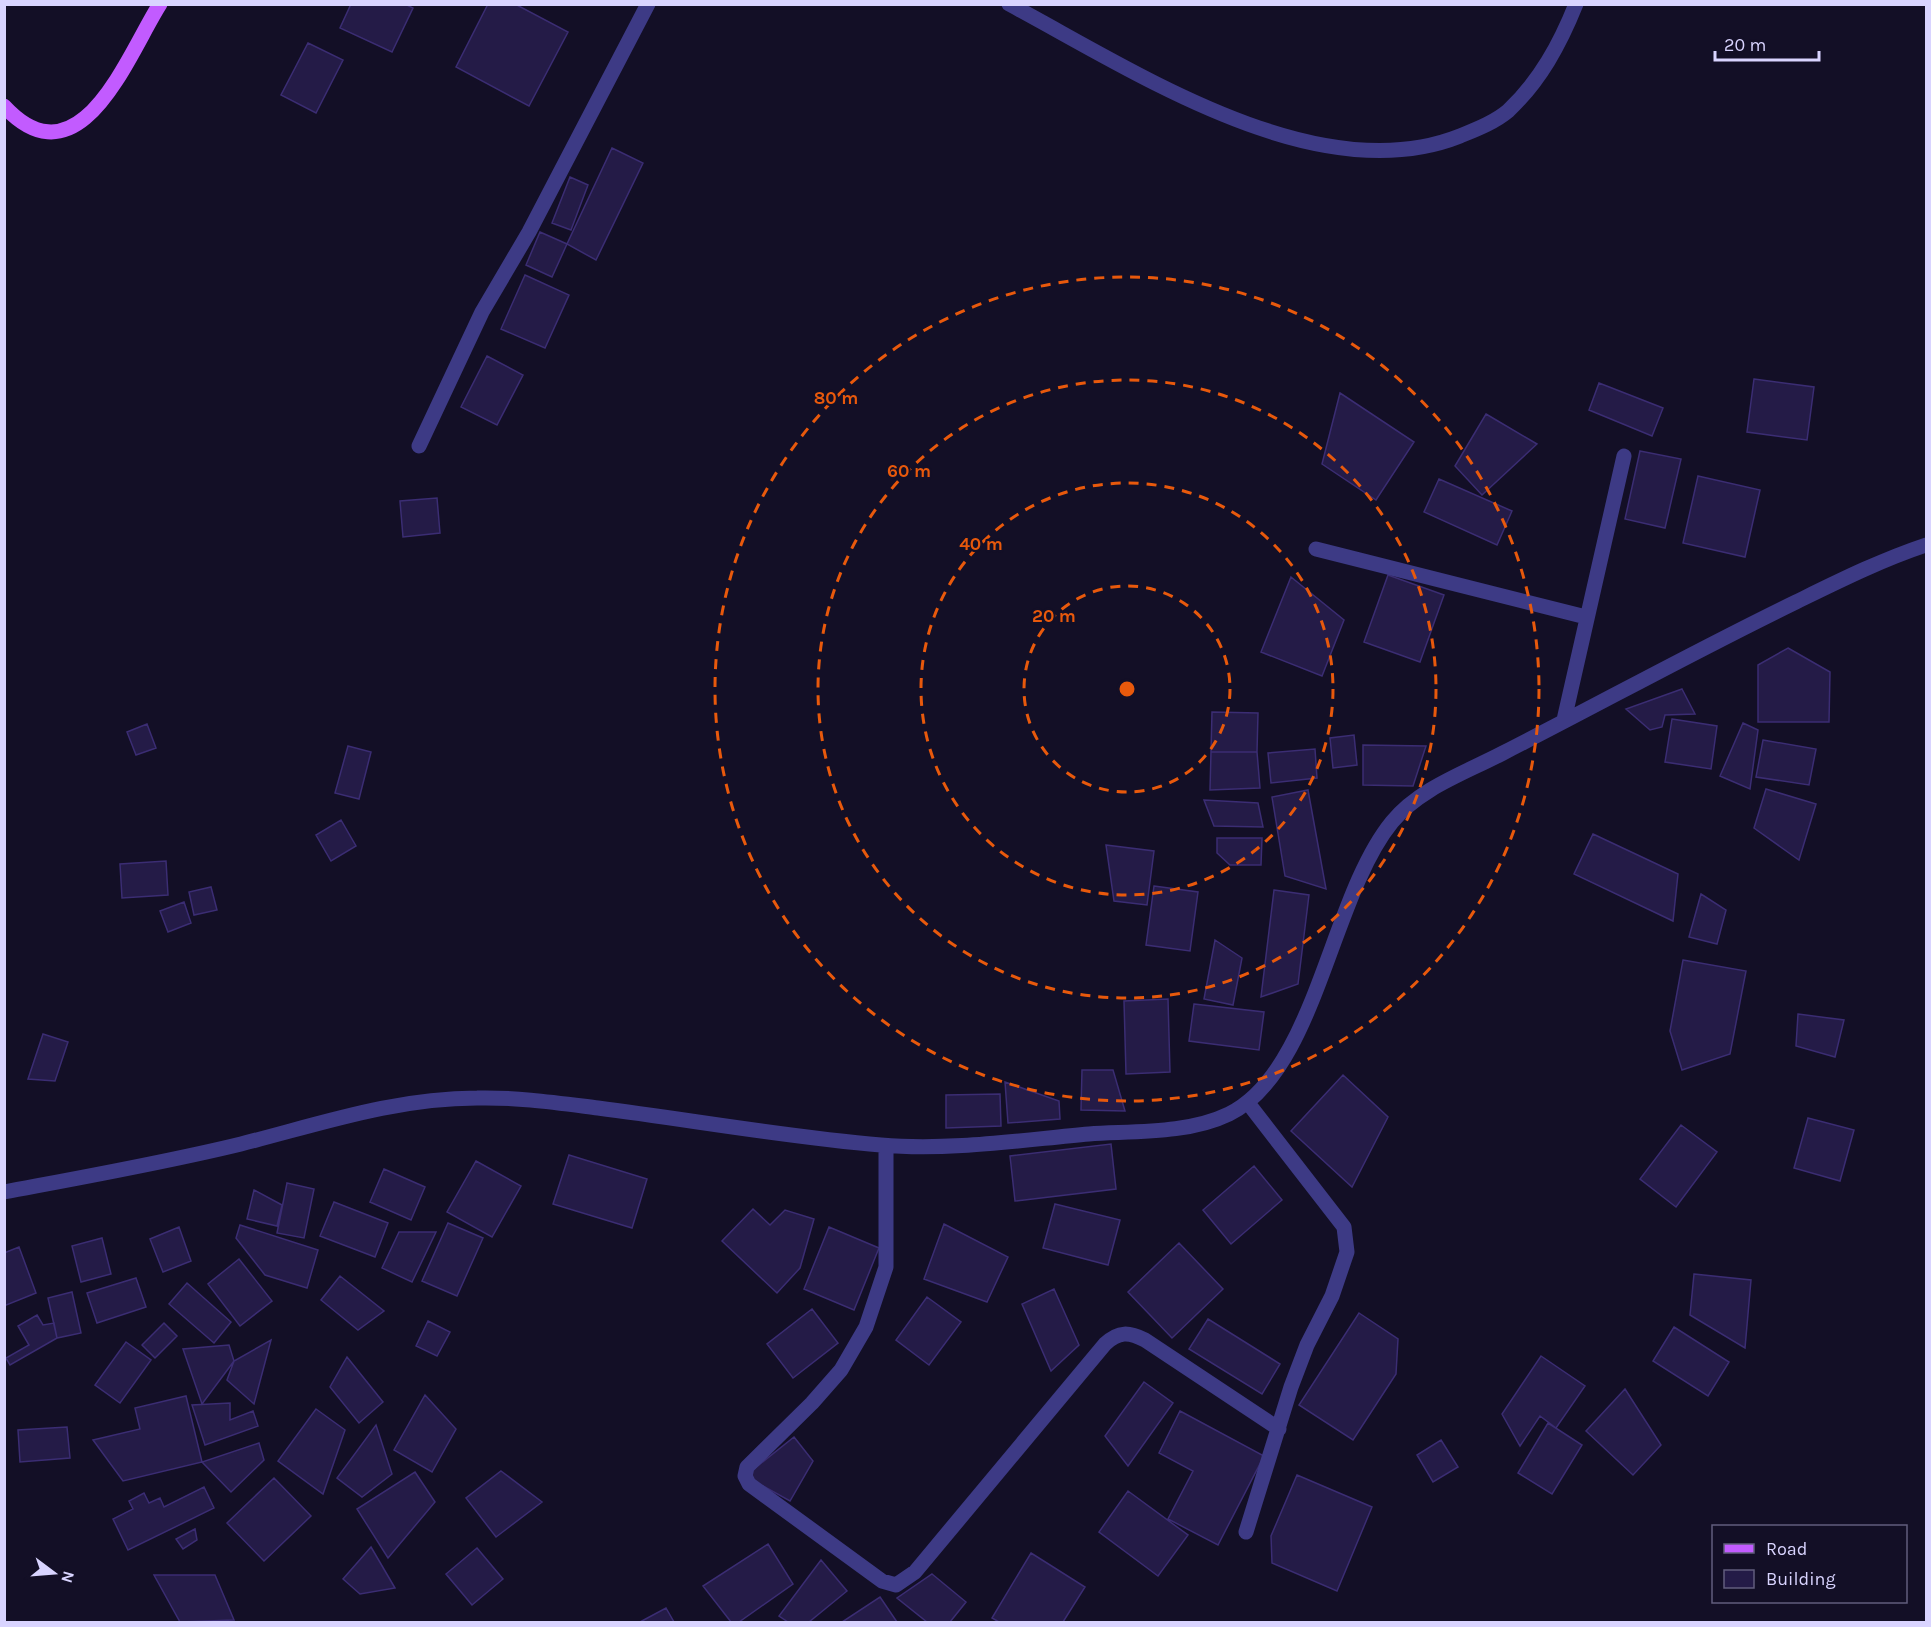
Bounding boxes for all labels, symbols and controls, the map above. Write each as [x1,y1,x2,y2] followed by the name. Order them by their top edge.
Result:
[1715,24,1818,62] scale bar
[1724,34,1766,56] text: 20 m
[814,387,858,409] text: 80 m
[887,460,931,482] text: 60 m
[959,533,1003,555] text: 40 m
[1032,605,1076,627] text: 20 m
[1117,679,1137,699] centre of rings
[1712,1525,1907,1603] legend
[1766,1538,1807,1560] text: Road
[24,1543,84,1603] north arrow
[1766,1568,1836,1590] text: Building
[57,1569,79,1585] text: N

